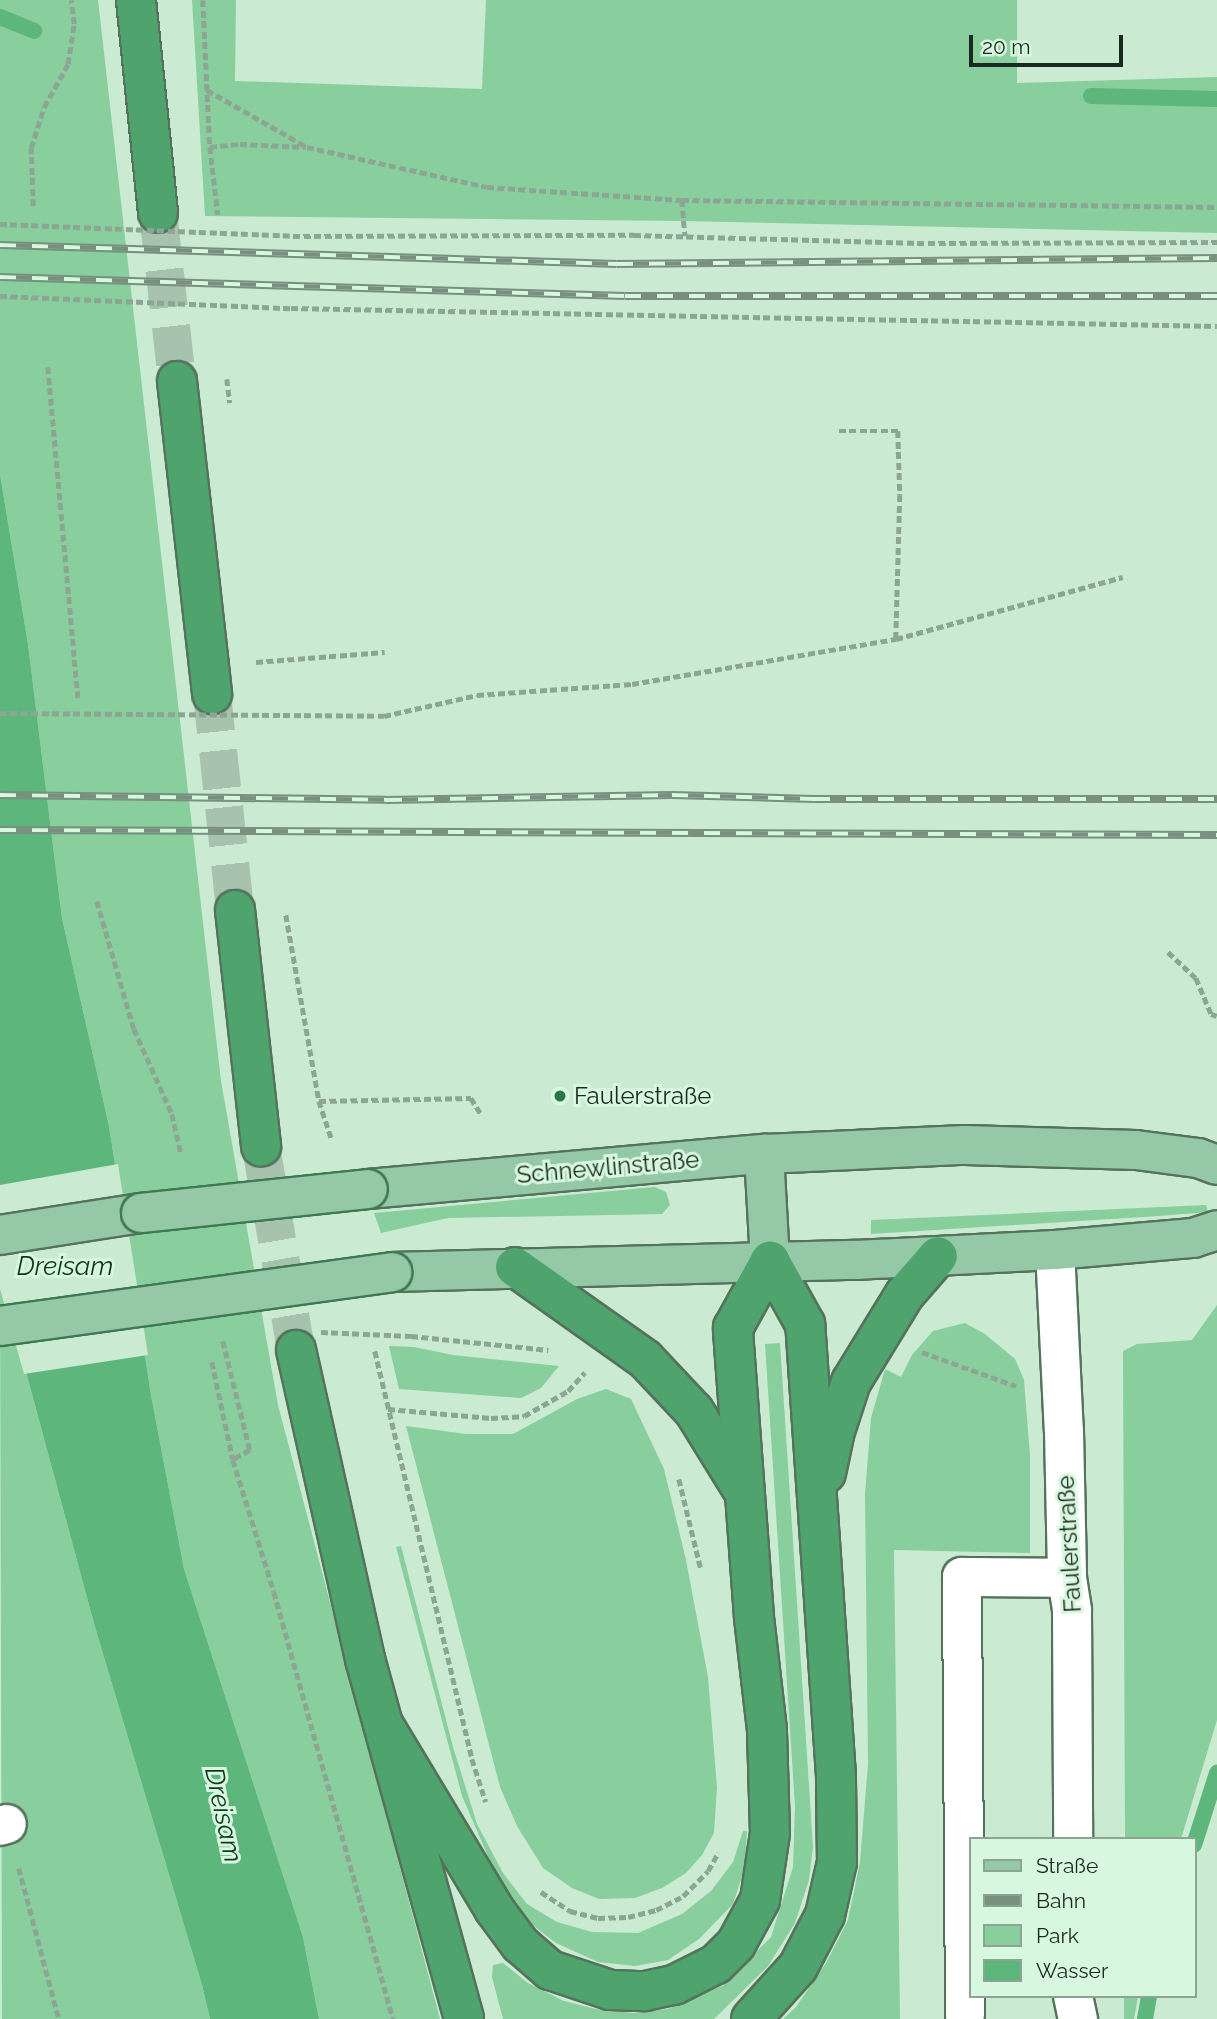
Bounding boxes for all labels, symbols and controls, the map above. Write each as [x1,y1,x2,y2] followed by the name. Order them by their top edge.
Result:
[972,21,1126,65] scale bar
[982,34,1030,59] text: 20 m
[574,1082,711,1110] place label: Faulerstraße
[552,1088,568,1104] marker: Faulerstraße
[516,1145,700,1189] street label: Schnewlinstraße
[17,1251,113,1283] water label: Dreisam
[1051,1475,1087,1613] street label: Faulerstraße
[198,1765,248,1865] water label: Dreisam
[968,1837,1196,1998] legend
[1036,1853,1098,1878] text: Straße
[1036,1888,1086,1913] text: Bahn
[1036,1923,1079,1948] text: Park
[1036,1958,1108,1983] text: Wasser

